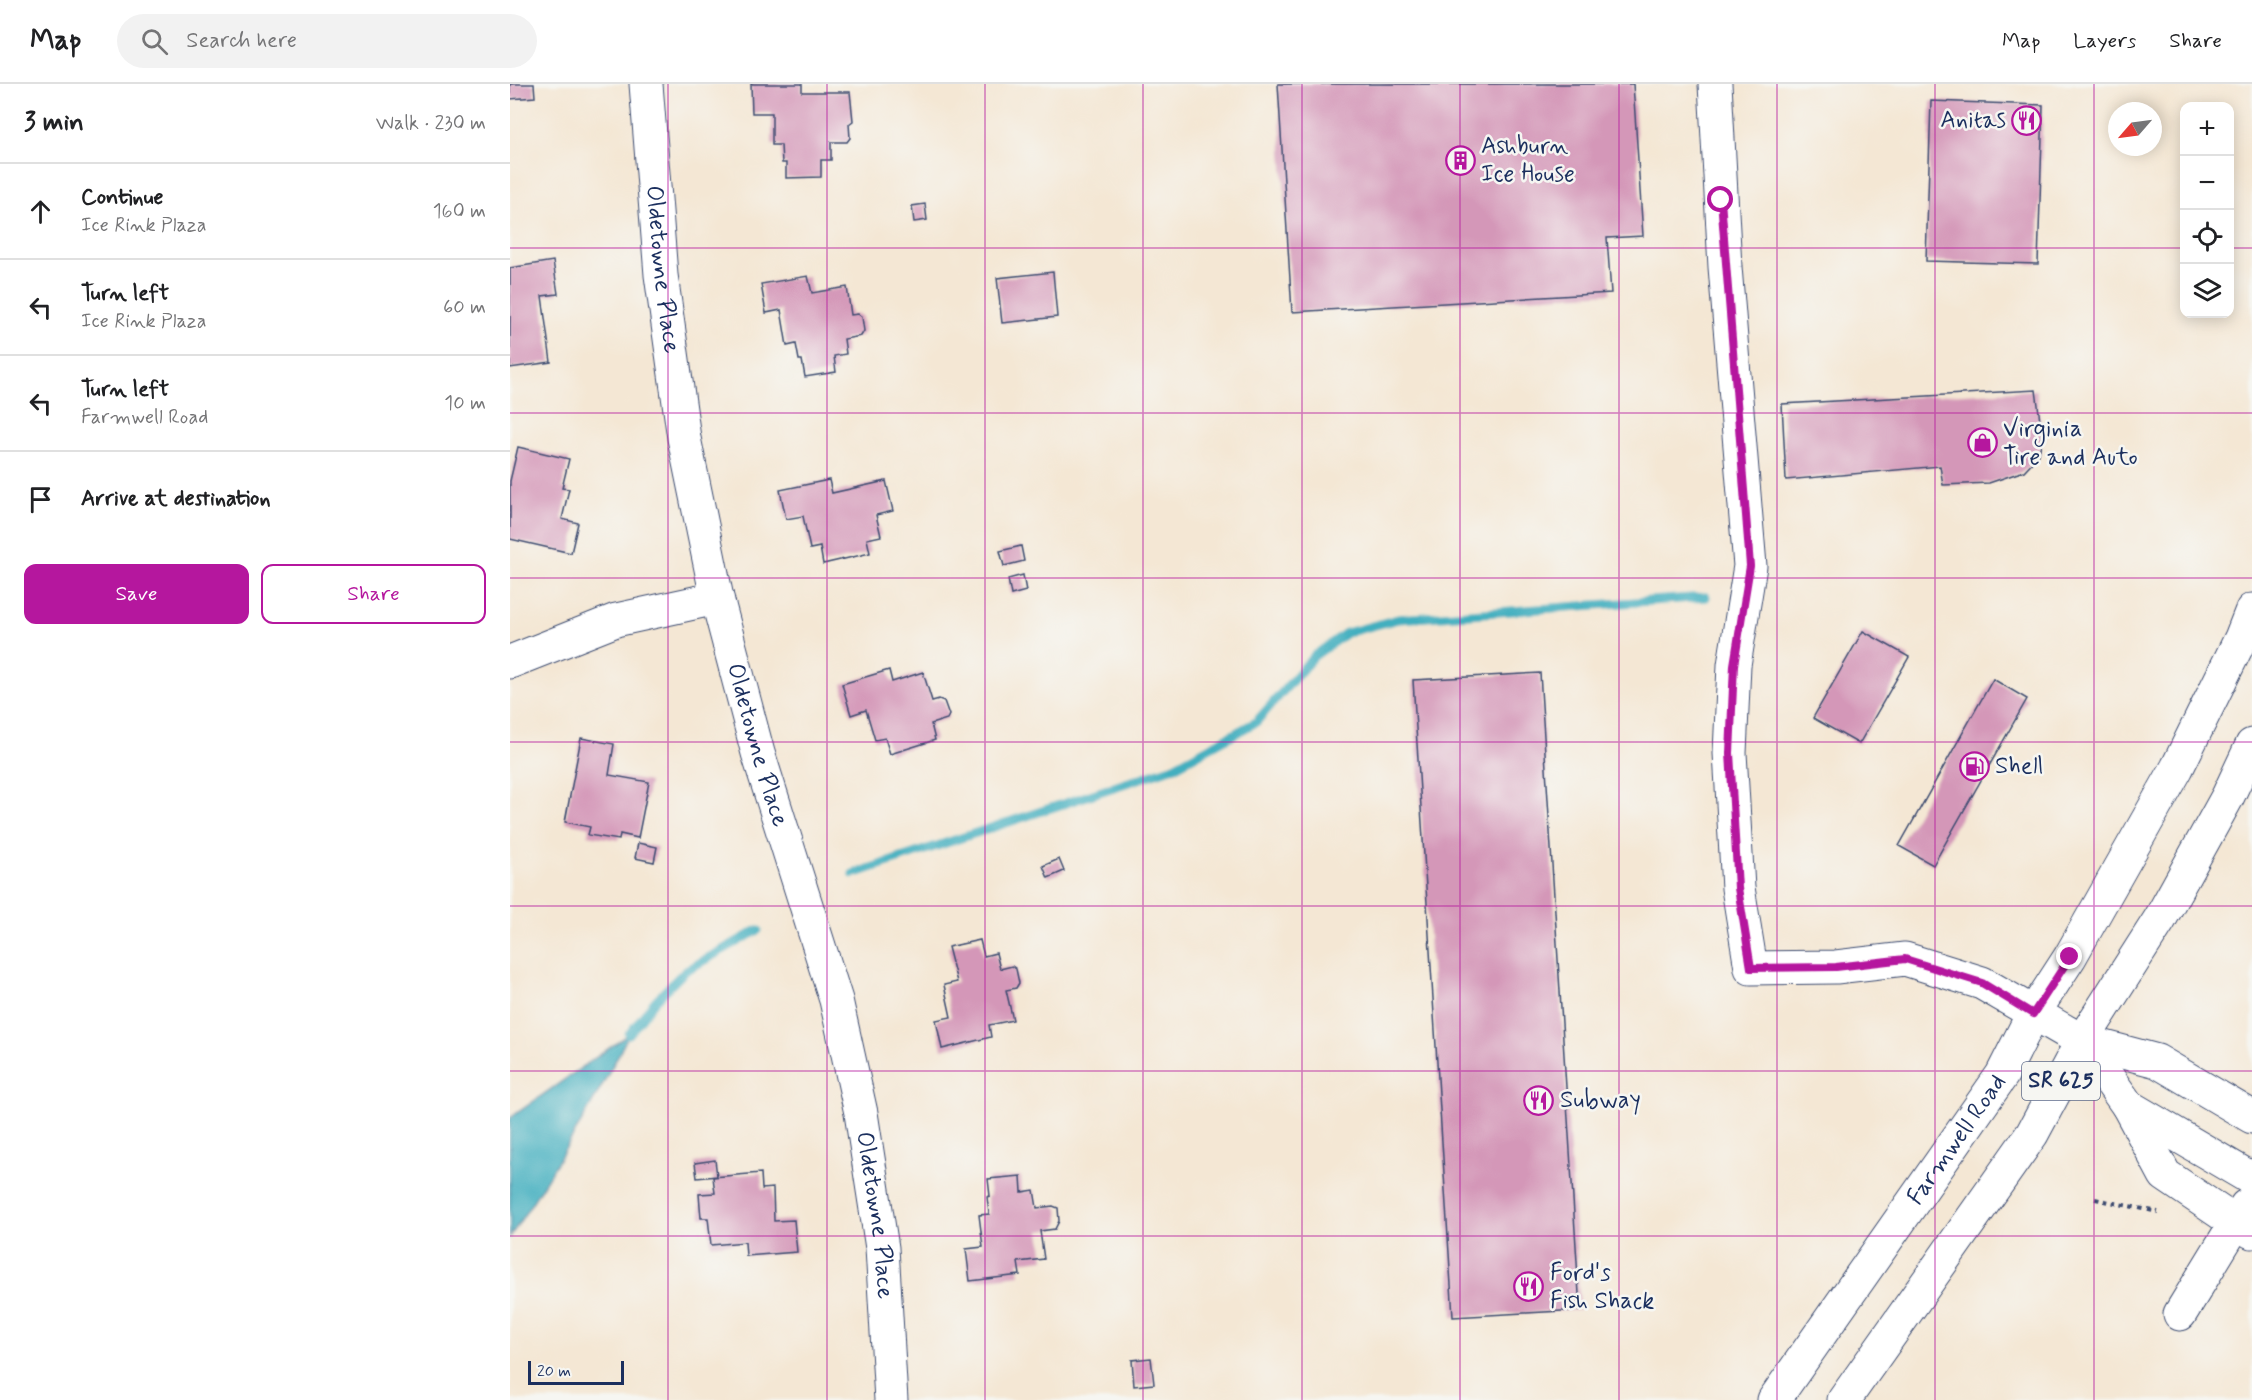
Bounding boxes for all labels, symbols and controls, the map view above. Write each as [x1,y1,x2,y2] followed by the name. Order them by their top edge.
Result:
[117,14,537,68] search box
[30,23,81,60] text: Map
[138,25,171,58] icon: search
[186,27,297,55] text: Search here
[2002,27,2040,55] text: Map
[2073,27,2136,55] text: Layers
[2169,27,2222,55] text: Share
[2108,102,2162,156] north arrow
[2180,102,2234,318] map controls
[2180,102,2234,156] button: +
[2011,104,2043,136] restaurant icon: Anitas
[1940,105,2006,136] place label: Anitas
[24,106,84,140] text: 3 min
[376,110,486,137] text: Walk · 230 m
[1481,131,1575,190] place label: Ashburn Ice House
[1444,144,1476,176] building icon: Ashburn Ice House
[2180,156,2234,210] button: −
[81,184,163,212] text: Continue
[639,184,687,355] street label: Oldetowne Place
[1707,186,1733,212] route start
[24,195,57,228] icon: ahead
[433,198,486,225] text: 160 m
[2180,210,2234,264] button: locate
[81,212,207,239] text: Ice Rink Plaza
[2180,264,2234,318] button: layers
[81,280,169,308] text: Turn left
[24,291,57,324] icon: left
[443,294,486,321] text: 60 m
[81,308,207,335] text: Ice Rink Plaza
[81,376,169,404] text: Turn left
[24,387,57,420] icon: left
[444,390,486,417] text: 10 m
[81,404,208,431] text: Farmwell Road
[2003,414,2138,473] place label: Virginia Tire and Auto
[1966,427,1998,459] shop icon: Virginia Tire and Auto
[24,483,57,516] icon: arrive
[81,485,271,513] text: Arrive at destination
[24,564,249,624] button: Save
[261,564,486,624] button: Share
[719,660,796,831] street label: Oldetowne Place
[1958,750,1990,782] fuel station icon: Shell
[1995,751,2043,782] place label: Shell
[2056,943,2082,969] route end
[2022,1062,2100,1100] road number: SR 625
[1900,1068,2013,1211] street label: Farmwell Road
[1523,1084,1555,1116] restaurant icon: Subway
[1560,1085,1641,1116] place label: Subway
[849,1129,900,1300] street label: Oldetowne Place
[1550,1258,1654,1317] place label: Ford's Fish Shack
[1513,1271,1545,1303] restaurant icon: Ford's Fish Shack
[528,1358,624,1386] scale bar
[537,1361,571,1382] text: 20 m

